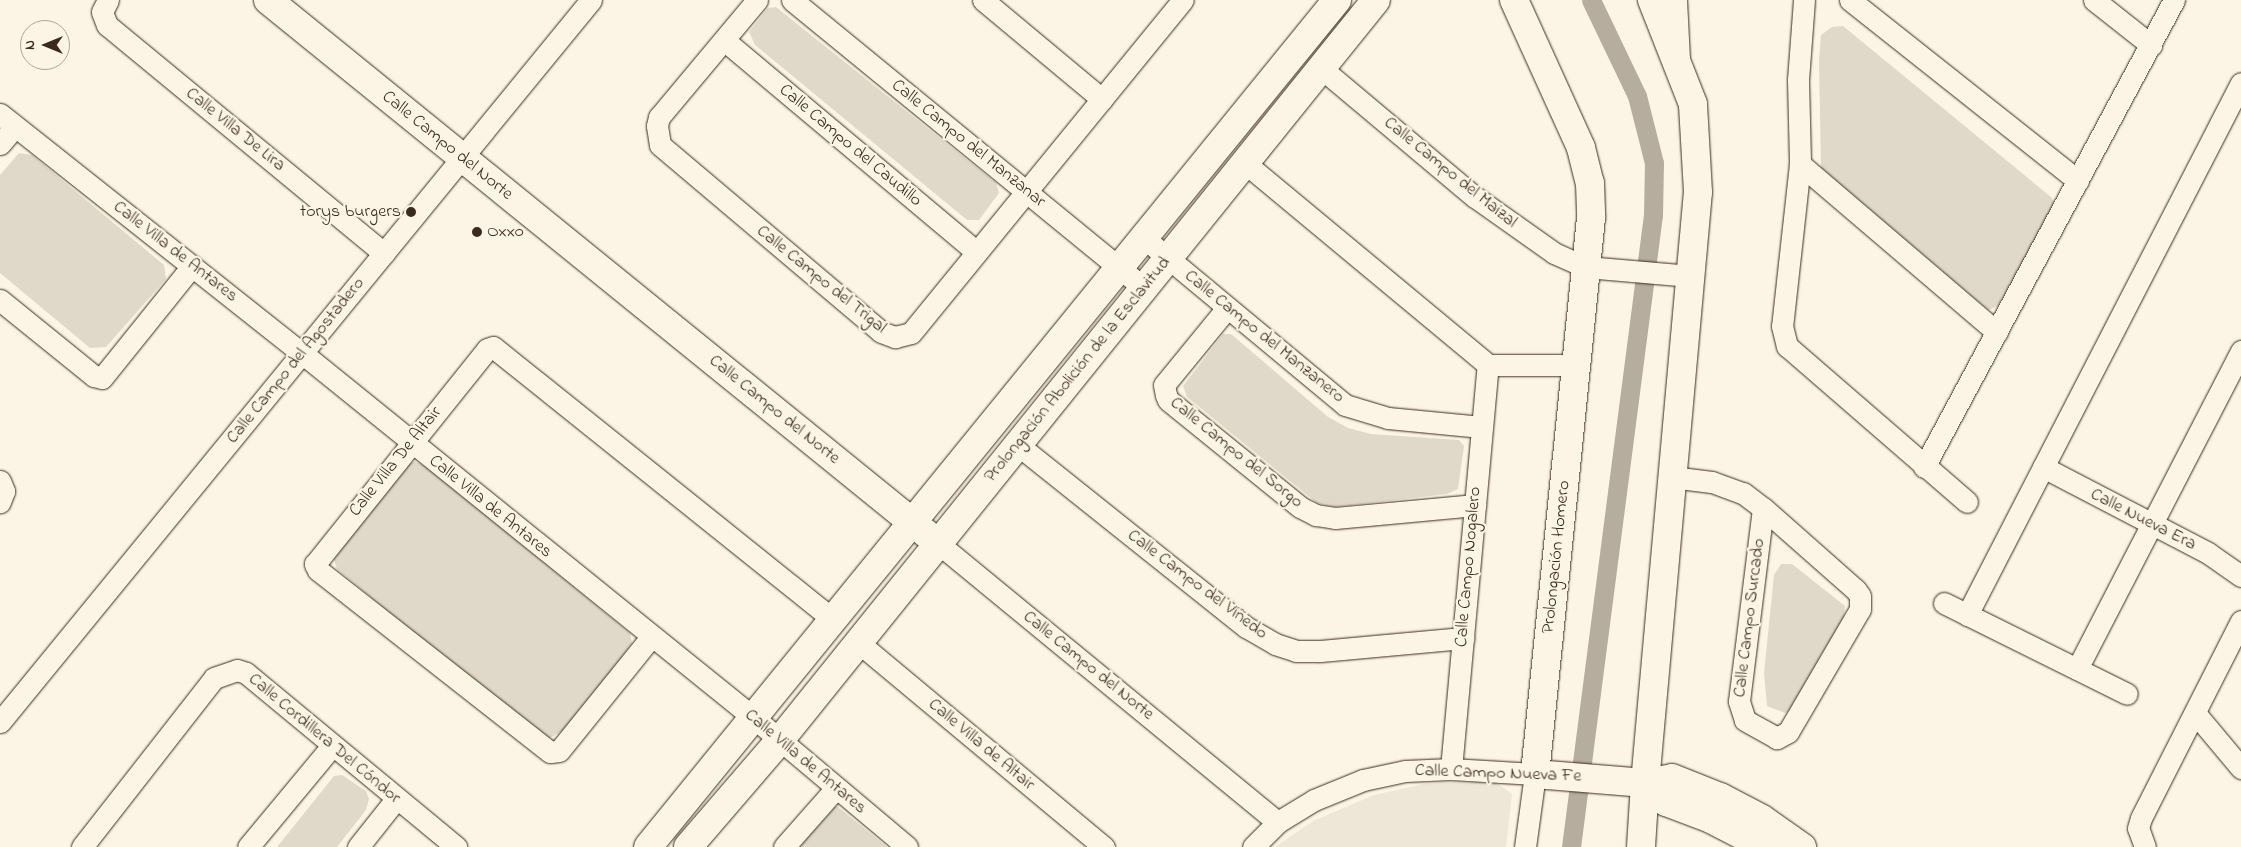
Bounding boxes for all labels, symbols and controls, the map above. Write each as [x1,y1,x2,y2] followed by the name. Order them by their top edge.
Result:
[20,20,70,70] north arrow
[20,40,41,50] text: N
[887,75,1049,213] street label: Calle Campo del Manzanar
[774,80,926,212] street label: Calle Campo del Caudillo
[181,83,289,177] street label: Calle Villa De Lira
[377,87,517,205] street label: Calle Campo del Norte
[1379,113,1521,233] street label: Calle Campo del Maizal
[108,197,242,307] street label: Calle Villa de Antares
[300,201,401,223] place label: torys burgers
[405,206,417,218] marker: torys burgers
[487,221,524,243] place label: Oxxo
[752,221,890,339] street label: Calle Campo del Trigal
[471,226,483,238] marker: Oxxo
[980,253,1176,487] street label: Prolongación Abolición de la Esclavitud
[1180,266,1348,408] street label: Calle Campo del Manzanero
[222,273,370,449] street label: Calle Campo del Agostadero
[704,351,844,469] street label: Calle Campo del Norte
[1165,393,1307,513] street label: Calle Campo del Sorgo
[345,403,447,521] street label: Calle Villa De Altair
[424,451,556,563] street label: Calle Villa de Antares
[1538,480,1576,634] street label: Prolongación Homero
[2086,484,2200,556] street label: Calle Nueva Era
[1451,486,1487,648] street label: Calle Campo Nogalero
[1123,525,1271,645] street label: Calle Campo del Viñedo
[1730,537,1770,699] street label: Calle Campo Surcado
[1018,607,1158,725] street label: Calle Campo del Norte
[243,669,405,809] street label: Calle Cordillera Del Cóndor
[923,694,1039,796] street label: Calle Villa de Altair
[740,705,870,819] street label: Calle Villa de Antares
[1414,760,1582,788] street label: Calle Campo Nueva Fe

